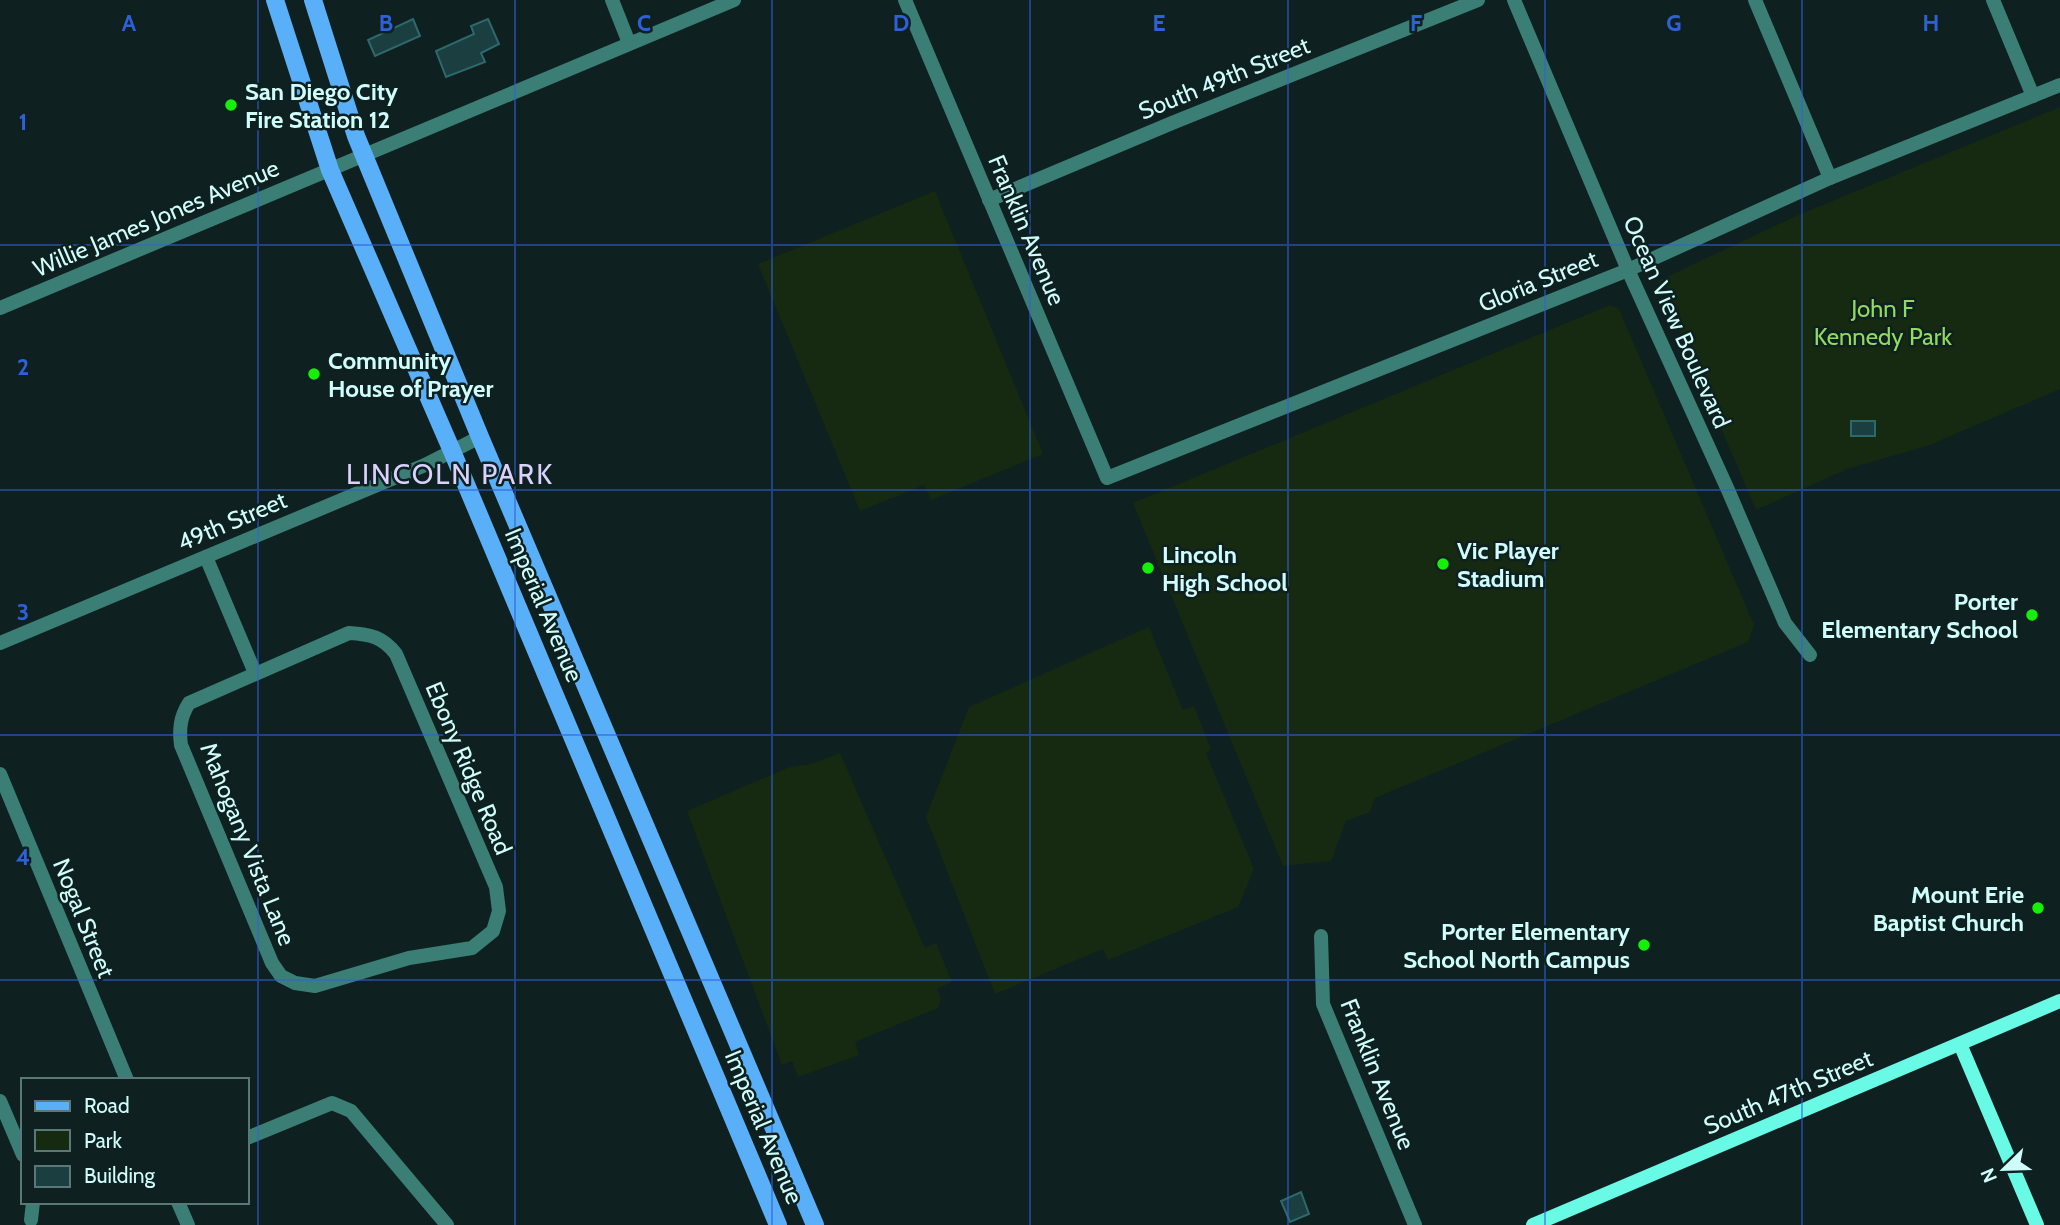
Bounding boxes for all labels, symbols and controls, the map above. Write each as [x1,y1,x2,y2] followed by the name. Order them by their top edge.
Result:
[122,9,137,37] text: A
[379,9,393,37] text: B
[637,9,651,37] text: C
[893,9,909,37] text: D
[1152,9,1166,37] text: E
[1410,9,1422,37] text: F
[1666,9,1682,37] text: G
[1923,9,1939,37] text: H
[1134,30,1314,126] street label: South 49th Street
[245,77,398,134] place label: San Diego City Fire Station 12
[223,97,239,113] marker: San Diego City Fire Station 12
[19,108,27,136] text: 1
[982,151,1072,309] street label: Franklin Avenue
[29,153,283,283] street label: Willie James Jones Avenue
[1617,211,1737,433] street label: Ocean View Boulevard
[1474,244,1602,318] street label: Gloria Street
[1814,294,1952,351] park label: John F Kennedy Park
[328,346,493,403] place label: Community House of Prayer
[17,353,29,381] text: 2
[306,366,322,382] marker: Community House of Prayer
[346,457,554,491] district label: LINCOLN PARK
[173,485,291,557] street label: 49th Street
[499,524,589,686] street label: Imperial Avenue
[1457,536,1559,593] place label: Vic Player Stadium
[1162,540,1287,597] place label: Lincoln High School
[1435,556,1451,572] marker: Vic Player Stadium
[1140,560,1156,576] marker: Lincoln High School
[1821,587,2018,644] place label: Porter Elementary School
[17,598,29,626] text: 3
[2024,607,2040,623] marker: Porter Elementary School
[420,677,518,859] street label: Ebony Ridge Road
[194,738,302,950] street label: Mahogany Vista Lane
[16,843,30,871] text: 4
[47,854,121,982] street label: Nogal Street
[1873,880,2024,937] place label: Mount Erie Baptist Church
[2030,900,2046,916] marker: Mount Erie Baptist Church
[1403,917,1630,974] place label: Porter Elementary School North Campus
[1636,937,1652,953] marker: Porter Elementary School North Campus
[1335,994,1421,1154] street label: Franklin Avenue
[1699,1043,1877,1141] street label: South 47th Street
[719,1046,809,1208] street label: Imperial Avenue
[21,1078,248,1204] legend
[84,1093,130,1118] text: Road
[84,1128,122,1153] text: Park
[1969,1134,2039,1204] north arrow
[84,1163,156,1188] text: Building
[1976,1165,2002,1186] text: N

